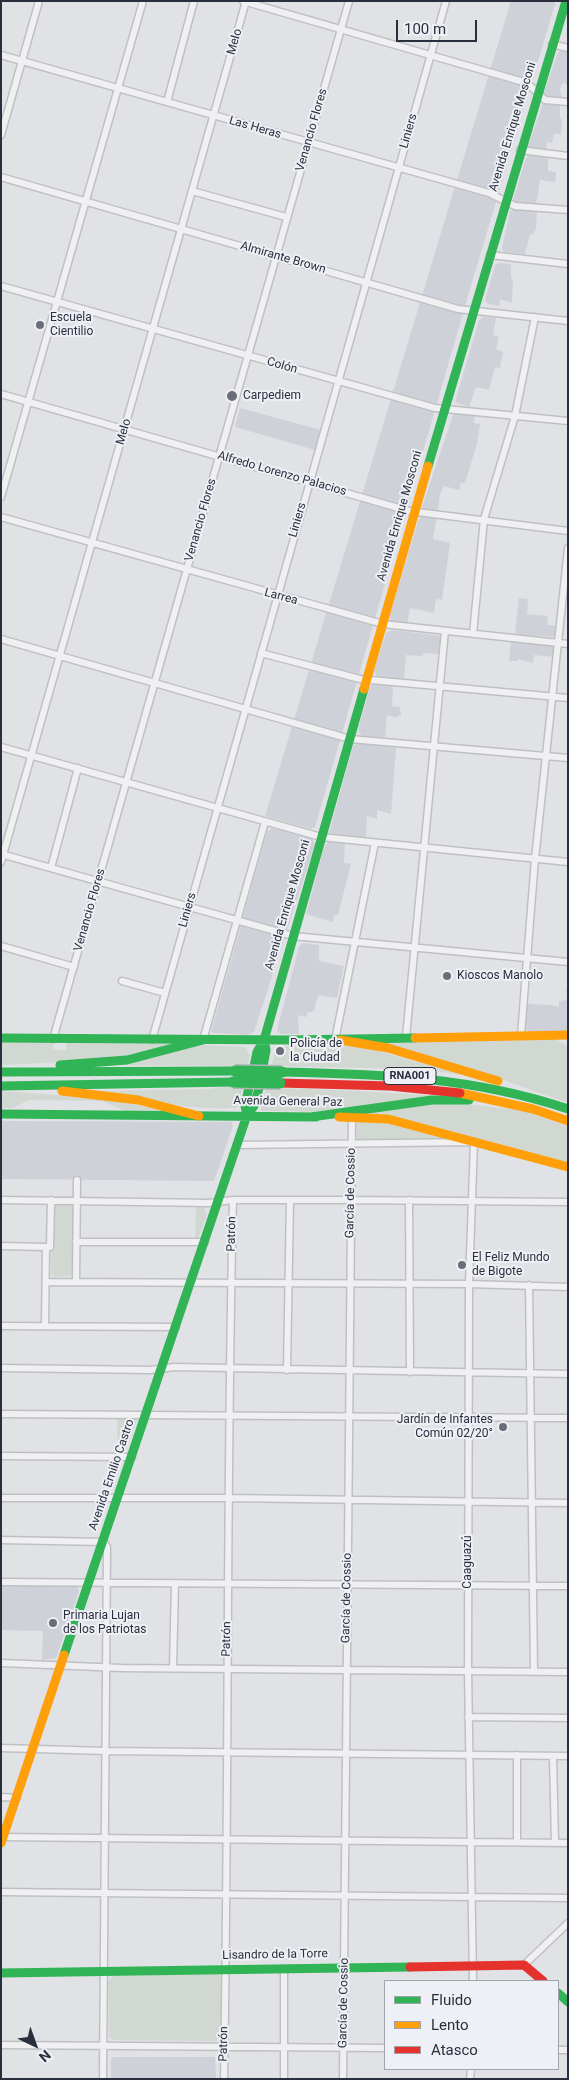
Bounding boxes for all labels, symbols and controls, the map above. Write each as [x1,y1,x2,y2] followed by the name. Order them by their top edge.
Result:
[399,10,480,42] scale bar
[404,20,446,38] text: 100 m
[224,27,246,57] street label: Melo
[486,60,540,194] street label: Avenida Enrique Mosconi
[293,87,331,173] street label: Venancio Flores
[397,112,421,150] street label: Liniers
[227,114,283,142] street label: Las Heras
[239,239,327,277] street label: Almirante Brown
[50,311,93,339] place label: Escuela Cientilio
[34,319,46,331] marker: Escuela Cientilio
[265,355,299,377] street label: Colón
[225,389,239,403] marker: Carpediem
[243,389,301,403] place label: Carpediem
[113,417,135,447] street label: Melo
[216,449,348,499] street label: Alfredo Lorenzo Palacios
[374,449,426,583] street label: Avenida Enrique Mosconi
[182,477,220,563] street label: Venancio Flores
[286,501,310,539] street label: Liniers
[263,586,299,608] street label: Larrea
[262,838,314,972] street label: Avenida Enrique Mosconi
[71,867,109,953] street label: Venancio Flores
[176,891,200,929] street label: Liniers
[457,969,543,983] place label: Kioscos Manolo
[441,970,453,982] marker: Kioscos Manolo
[290,1037,342,1065] place label: Policía de la Ciudad
[274,1045,286,1057] marker: Policía de la Ciudad
[384,1068,436,1084] road number: RNA001
[233,1094,343,1110] street label: Avenida General Paz
[343,1148,359,1238] street label: García de Cossio
[224,1216,240,1252] street label: Patrón
[472,1251,550,1279] place label: El Feliz Mundo de Bigote
[456,1259,468,1271] marker: El Feliz Mundo de Bigote
[397,1413,493,1441] place label: Jardín de Infantes Común 02/20°
[86,1418,138,1532] street label: Avenida Emilio Castro
[497,1421,509,1433] marker: Jardín de Infantes Común 02/20°
[461,1535,475,1589] street label: Caaguazú
[339,1553,355,1643] street label: García de Cossio
[63,1609,146,1637] place label: Primaria Lujan de los Patriotas
[47,1617,59,1629] marker: Primaria Lujan de los Patriotas
[219,1621,235,1657] street label: Patrón
[222,1947,328,1963] street label: Lisandro de la Torre
[336,1958,352,2048] street label: García de Cossio
[384,1980,559,2070] legend
[431,1991,472,2009] text: Fluido
[431,2016,469,2034] text: Lento
[10,2020,60,2070] north arrow
[216,2026,232,2062] street label: Patrón
[431,2041,478,2059] text: Atasco
[36,2047,54,2065] text: N

